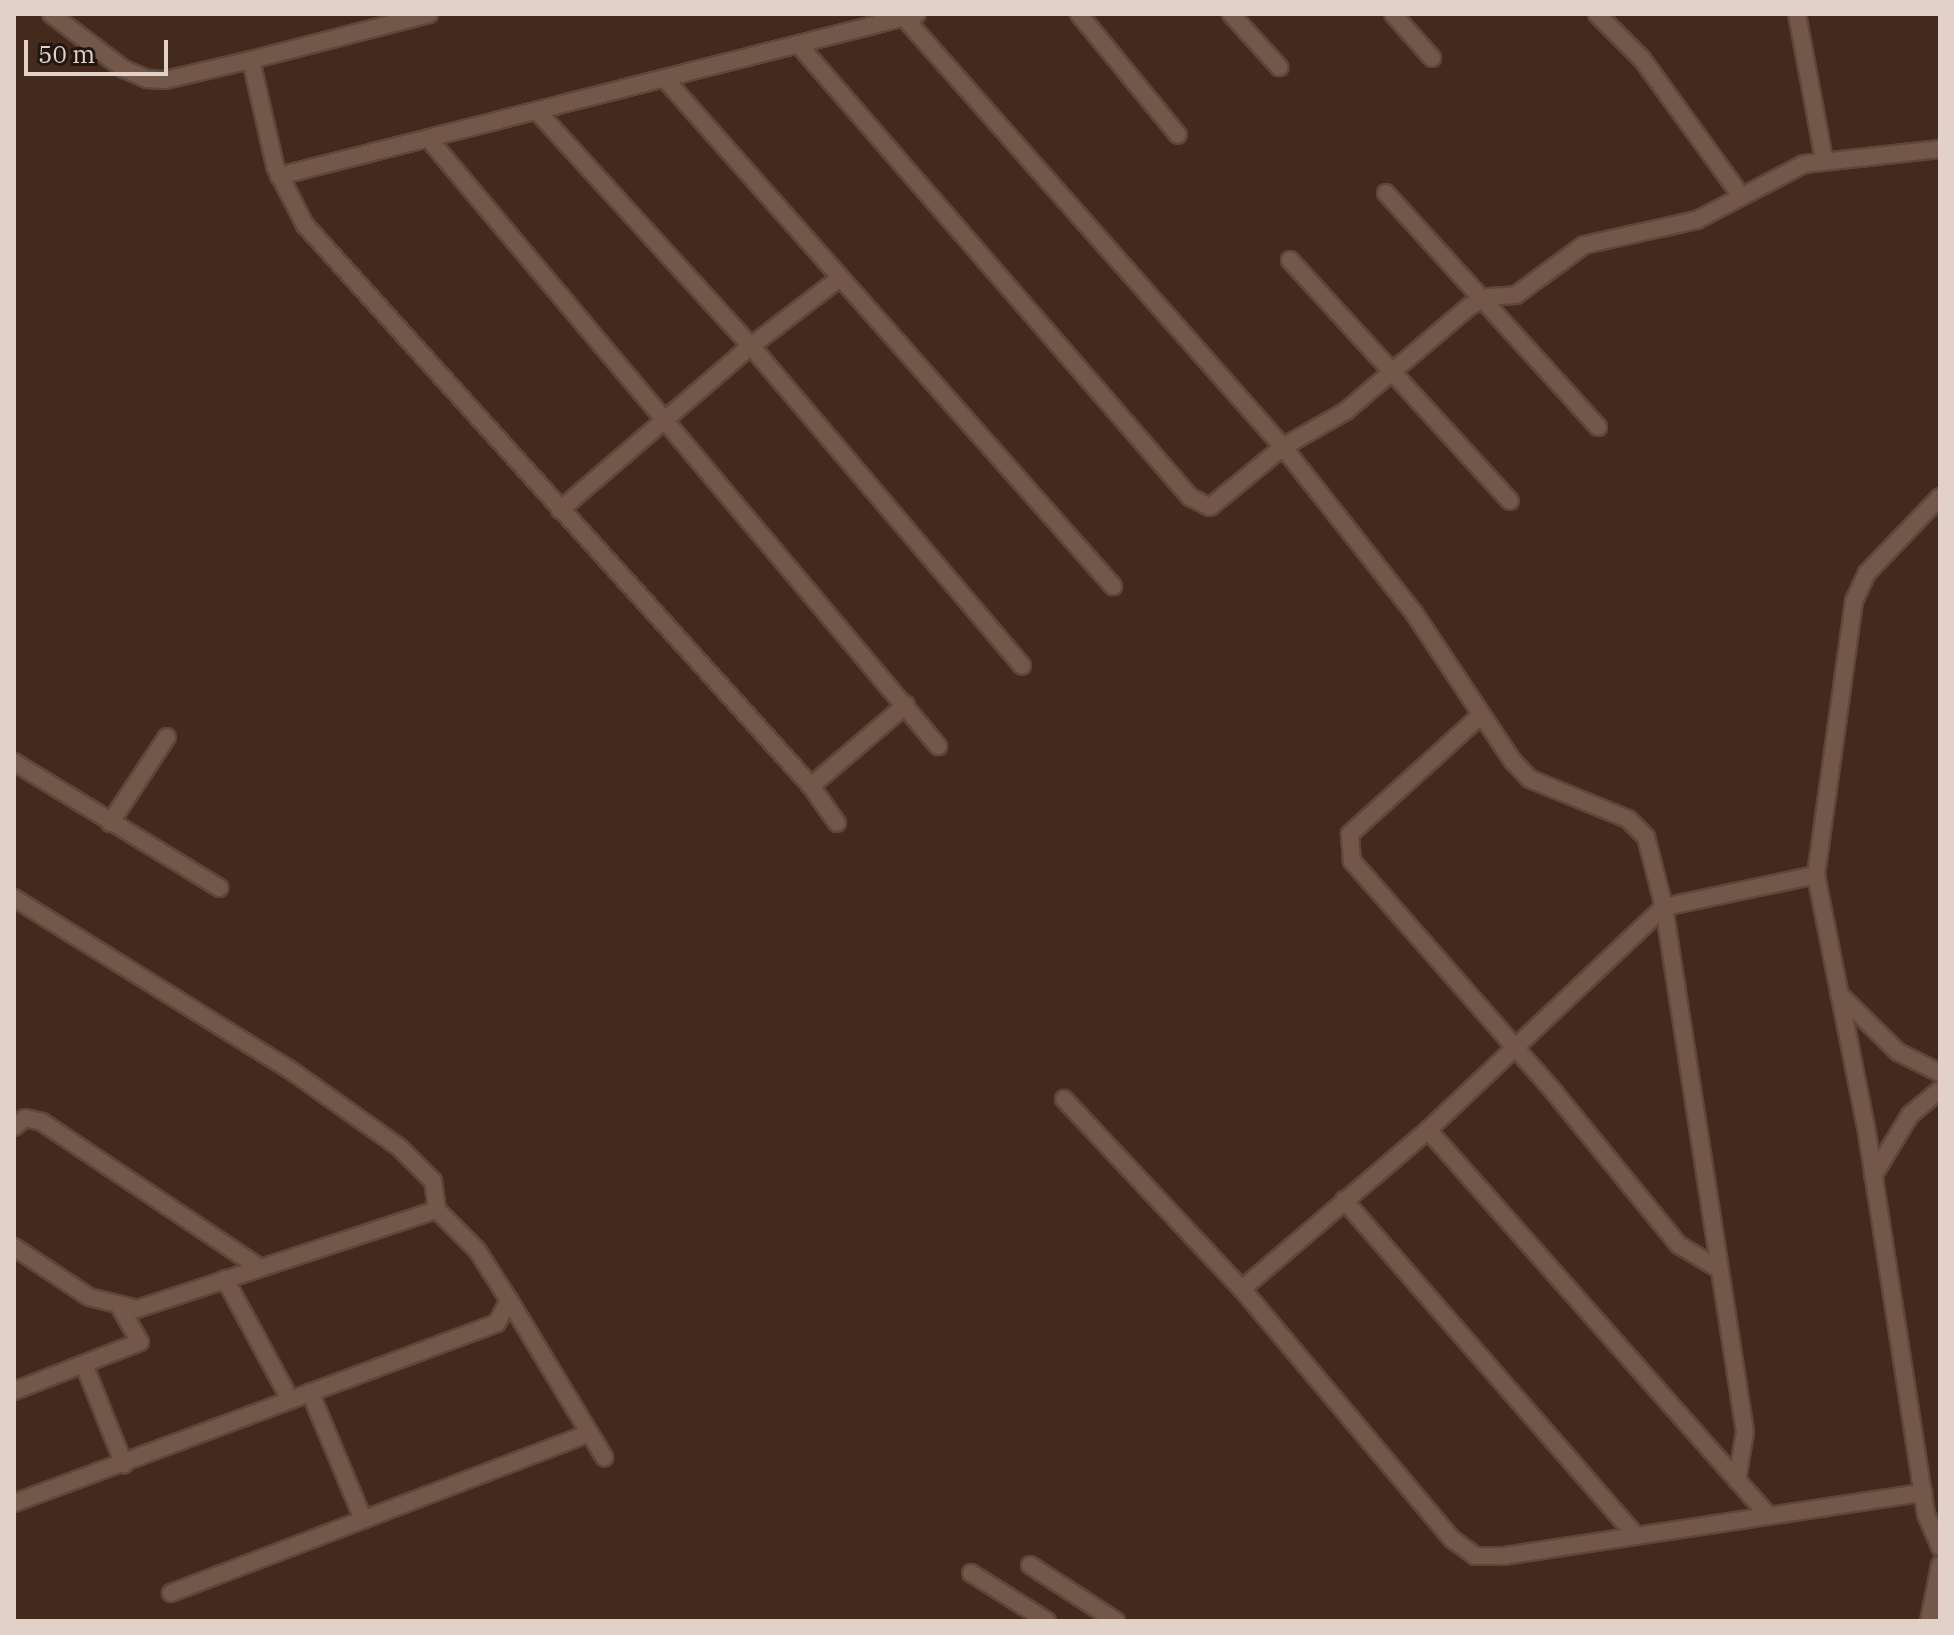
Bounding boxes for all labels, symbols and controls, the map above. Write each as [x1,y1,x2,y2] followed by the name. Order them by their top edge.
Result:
[28,24,172,74] scale bar
[38,38,95,70] text: 50 m

